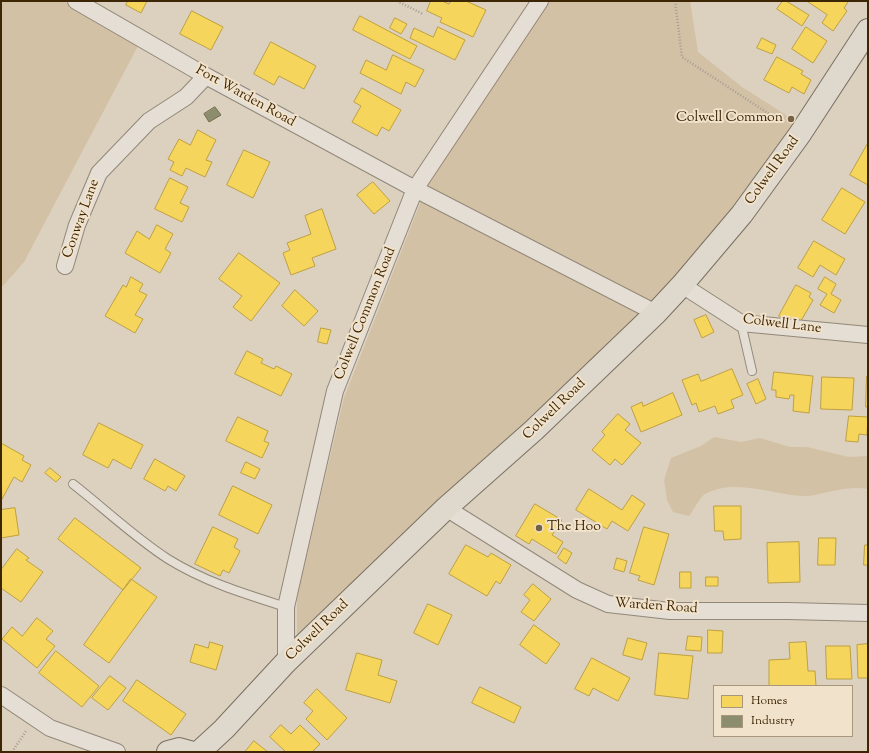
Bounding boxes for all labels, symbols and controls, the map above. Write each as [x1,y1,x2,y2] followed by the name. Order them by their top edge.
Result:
[192,63,298,131] street label: Fort Warden Road
[676,111,783,127] place label: Colwell Common
[786,114,796,124] marker: Colwell Common
[742,133,804,209] street label: Colwell Road
[60,177,104,261] street label: Conway Lane
[332,245,400,383] street label: Colwell Common Road
[742,312,822,338] street label: Colwell Lane
[520,376,590,444] street label: Colwell Road
[547,520,601,536] place label: The Hoo
[534,523,544,533] marker: The Hoo
[614,596,698,618] street label: Warden Road
[283,597,353,665] street label: Colwell Road
[713,685,853,737] legend
[751,692,787,710] text: Homes
[751,712,795,730] text: Industry

